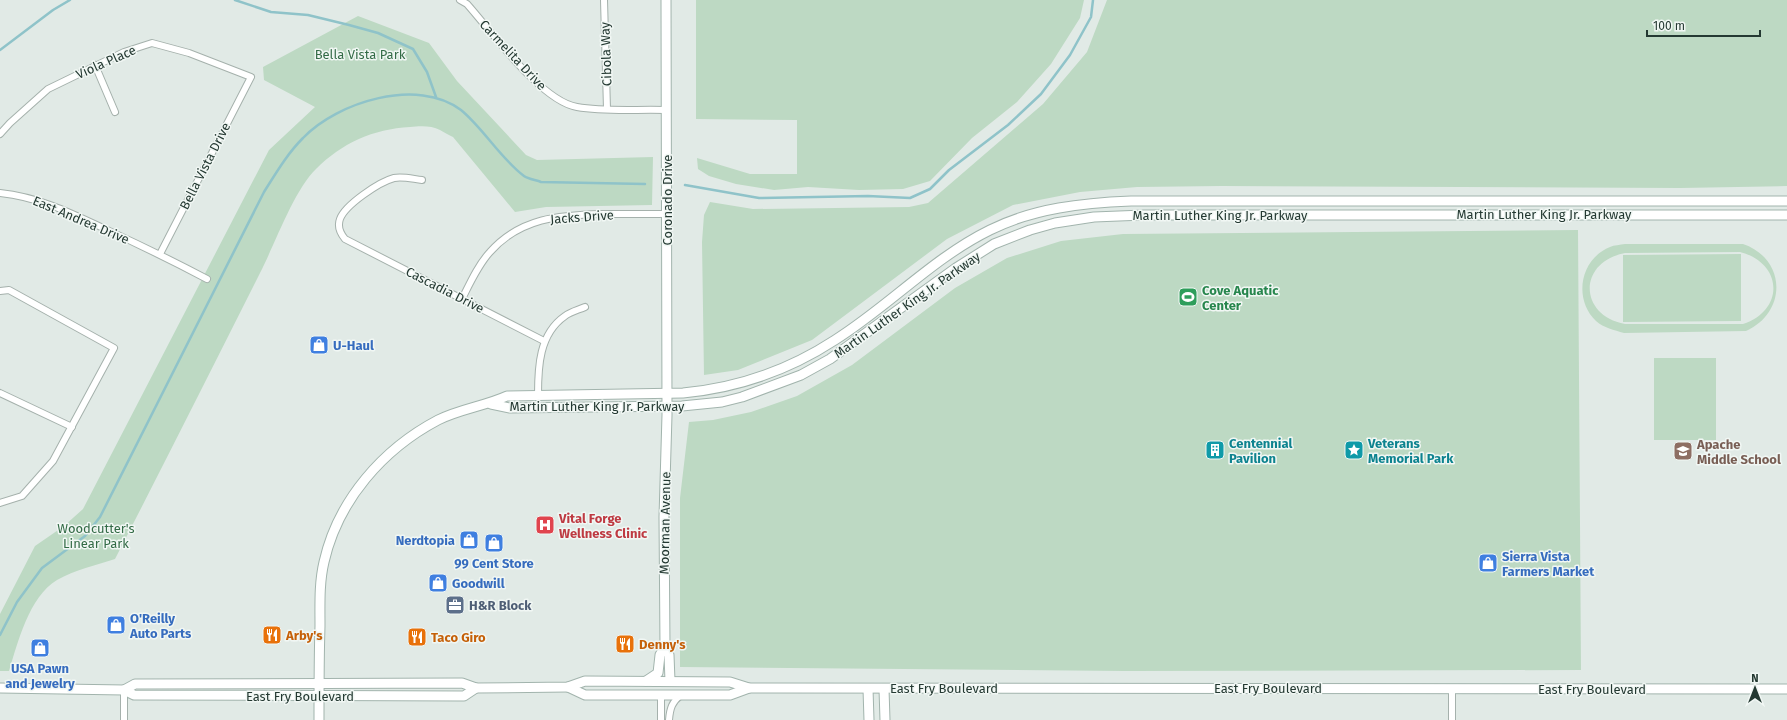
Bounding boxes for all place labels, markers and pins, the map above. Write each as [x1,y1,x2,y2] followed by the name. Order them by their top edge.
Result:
[1202,283,1279,313] place label: Cove Aquatic Center
[1177,286,1199,308] sports icon: Cove Aquatic Center
[308,334,330,356] shop icon: U-Haul
[333,338,374,353] place label: U-Haul
[1229,436,1293,466] place label: Centennial Pavilion
[1367,436,1454,466] place label: Veterans Memorial Park
[1696,437,1781,467] place label: Apache Middle School
[1204,439,1226,461] building icon: Centennial Pavilion
[1343,439,1365,461] place icon: Veterans Memorial Park
[1672,440,1694,462] school or university icon: Apache Middle School
[558,511,648,541] place label: Vital Forge Wellness Clinic
[534,514,556,536] hospital icon: Vital Forge Wellness Clinic
[458,529,480,551] shop icon: Nerdtopia
[483,532,505,554] shop icon: 99 Cent Store
[396,533,455,548] place label: Nerdtopia
[1502,549,1595,579] place label: Sierra Vista Farmers Market
[1477,552,1499,574] shop icon: Sierra Vista Farmers Market
[454,556,534,571] place label: 99 Cent Store
[427,572,449,594] shop icon: Goodwill
[452,576,505,591] place label: Goodwill
[444,594,466,616] office icon: H&R Block
[469,598,532,613] place label: H&R Block
[129,611,192,641] place label: O'Reilly Auto Parts
[105,614,127,636] shop icon: O'Reilly Auto Parts
[261,624,283,646] restaurant icon: Arby's
[406,626,428,648] restaurant icon: Taco Giro
[285,628,323,643] place label: Arby's
[431,630,486,645] place label: Taco Giro
[614,633,636,655] restaurant icon: Denny's
[29,637,51,659] shop icon: USA Pawn and Jewelry
[639,637,686,652] place label: Denny's
[5,661,75,691] place label: USA Pawn and Jewelry

